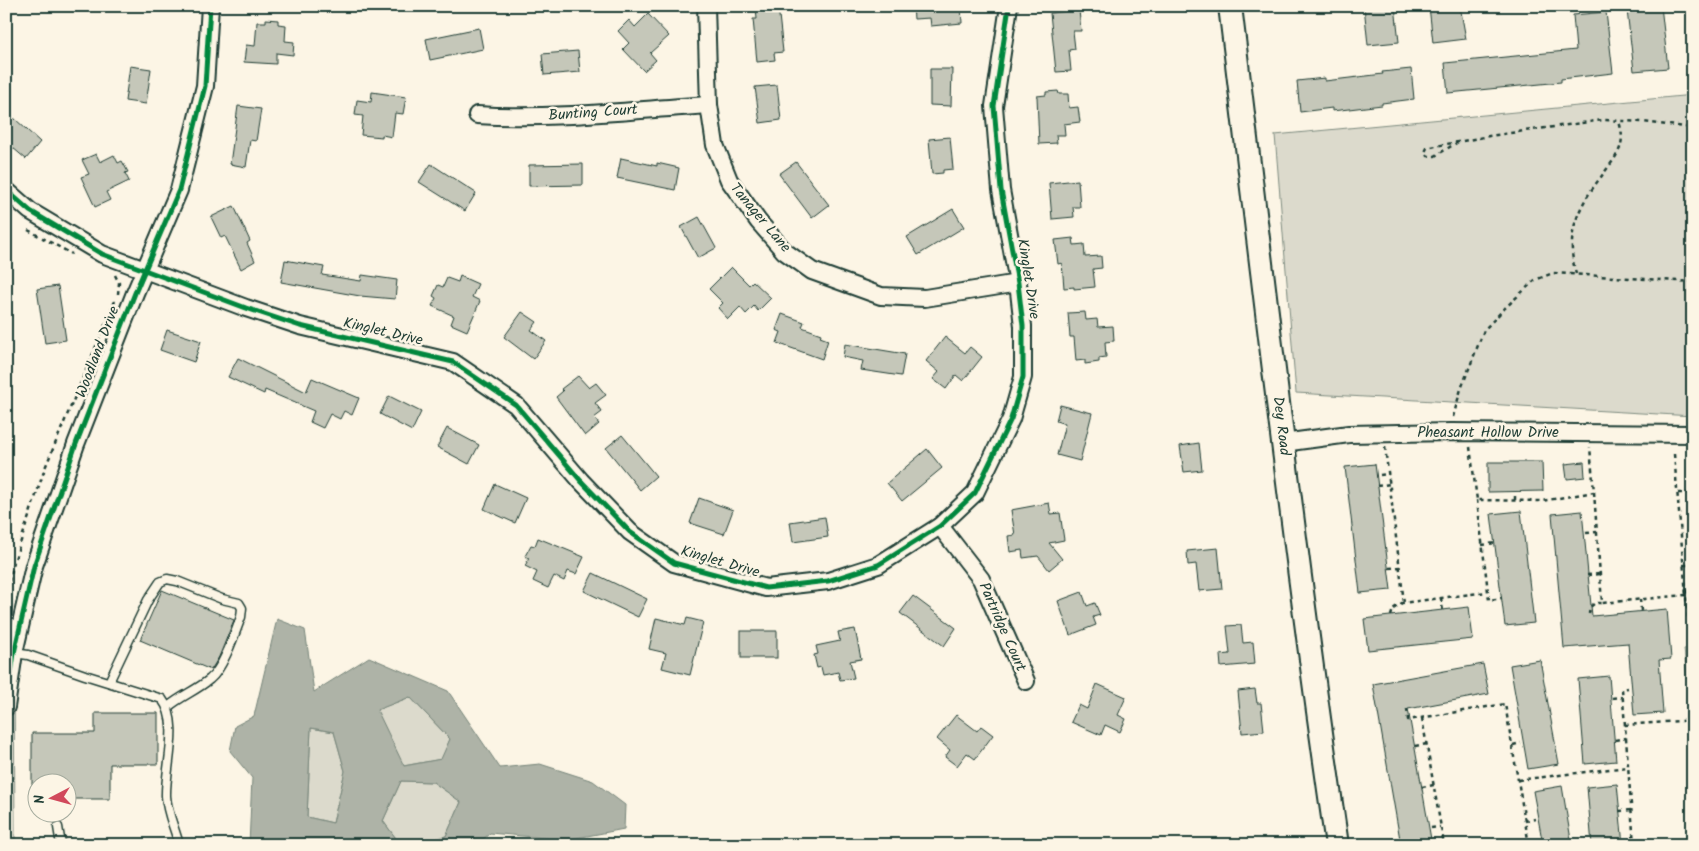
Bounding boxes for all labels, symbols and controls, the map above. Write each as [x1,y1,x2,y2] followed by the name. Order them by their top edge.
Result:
[548,98,638,128] street label: Bunting Court
[724,178,797,258] street label: Tanager Lane
[1010,237,1046,321] street label: Kinglet Drive
[70,303,127,401] street label: Woodland Drive
[341,311,425,353] street label: Kinglet Drive
[1265,395,1297,458] street label: Dey Road
[1417,421,1559,445] street label: Pheasant Hollow Drive
[678,539,763,585] street label: Kinglet Drive
[972,578,1032,676] street label: Partridge Court
[28,774,78,824] north arrow
[29,794,51,805] text: N

